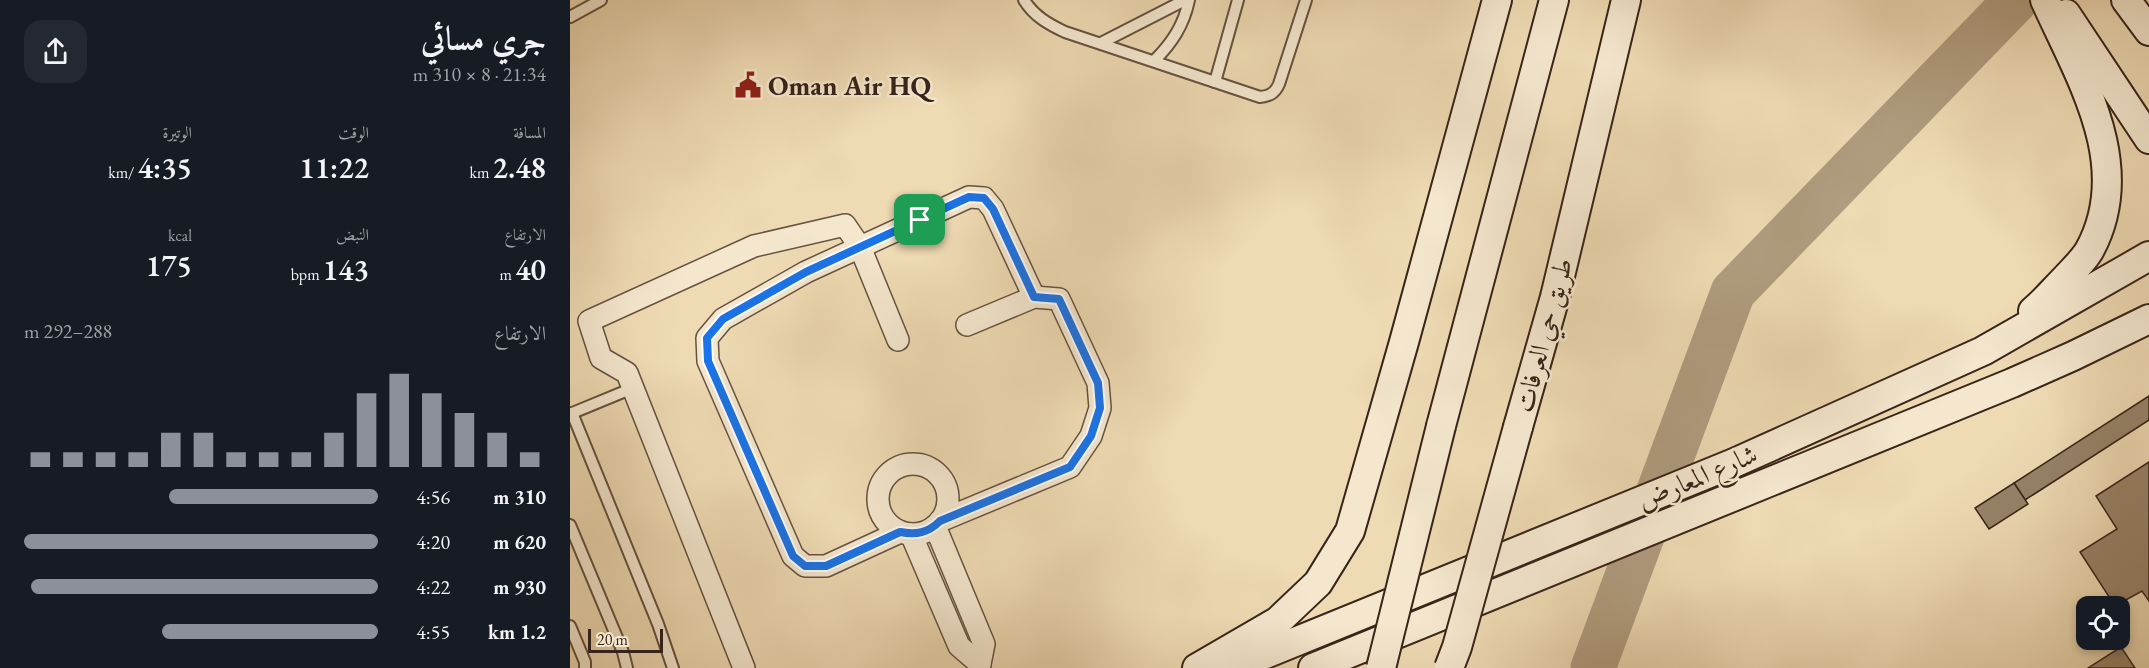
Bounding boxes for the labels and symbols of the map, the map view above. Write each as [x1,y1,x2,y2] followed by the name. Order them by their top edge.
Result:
[768,68,934,103] place label: Oman Air HQ
[733,70,763,100] public building icon: Oman Air HQ
[894,194,945,245] pin
[1506,254,1585,417] street label: طريق حي العرفات
[1632,436,1764,523] street label: شارع المعارض
[588,626,663,654] scale bar

